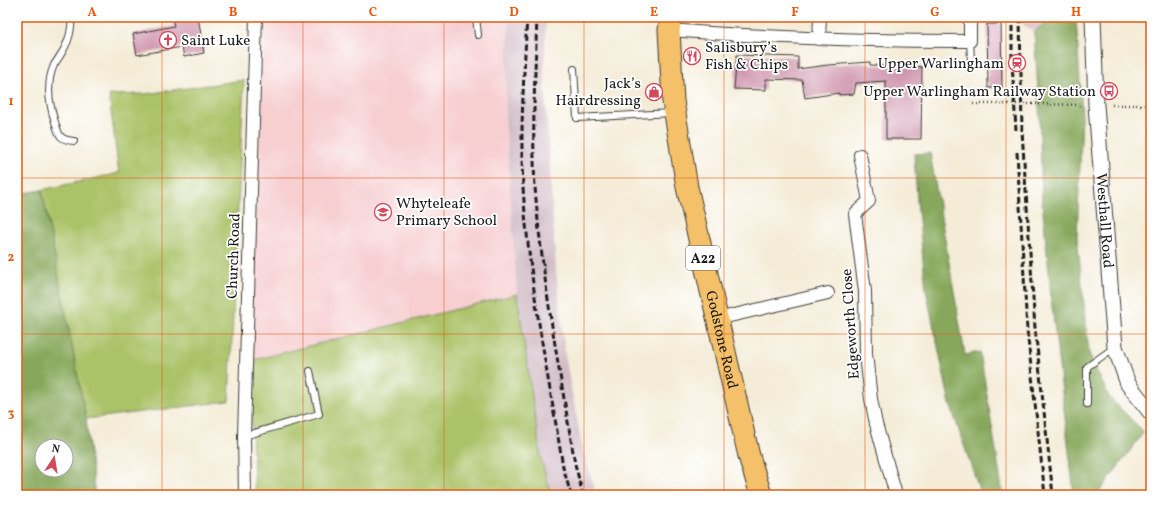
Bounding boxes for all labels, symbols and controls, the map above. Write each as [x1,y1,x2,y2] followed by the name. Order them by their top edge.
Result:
[87,4,97,22] text: A
[229,4,238,22] text: B
[369,4,377,22] text: C
[509,4,519,22] text: D
[650,4,658,22] text: E
[791,4,799,22] text: F
[930,4,940,22] text: G
[1071,4,1081,22] text: H
[158,30,178,50] church icon: Saint Luke
[181,31,250,52] place label: Saint Luke
[705,38,788,76] place label: Salisbury’s Fish & Chips
[682,46,702,66] restaurant icon: Salisbury’s Fish & Chips
[1007,53,1027,73] station icon: Upper Warlingham
[878,54,1004,75] place label: Upper Warlingham
[556,74,641,112] place label: Jack’s Hairdressing
[1099,81,1119,101] bus stop icon: Upper Warlingham Railway Station
[644,82,664,102] shop icon: Jack’s Hairdressing
[863,82,1096,103] place label: Upper Warlingham Railway Station
[8,93,14,111] text: 1
[1089,173,1118,269] street label: Westhall Road
[396,194,497,232] place label: Whyteleafe Primary School
[373,202,393,222] school or university icon: Whyteleafe Primary School
[223,213,246,299] street label: Church Road
[686,246,720,270] road number: A22
[8,249,15,267] text: 2
[837,268,866,380] street label: Edgeworth Close
[699,289,742,391] street label: Godstone Road
[8,405,15,423] text: 3
[34,438,74,478] north arrow
[50,442,61,458] text: N

